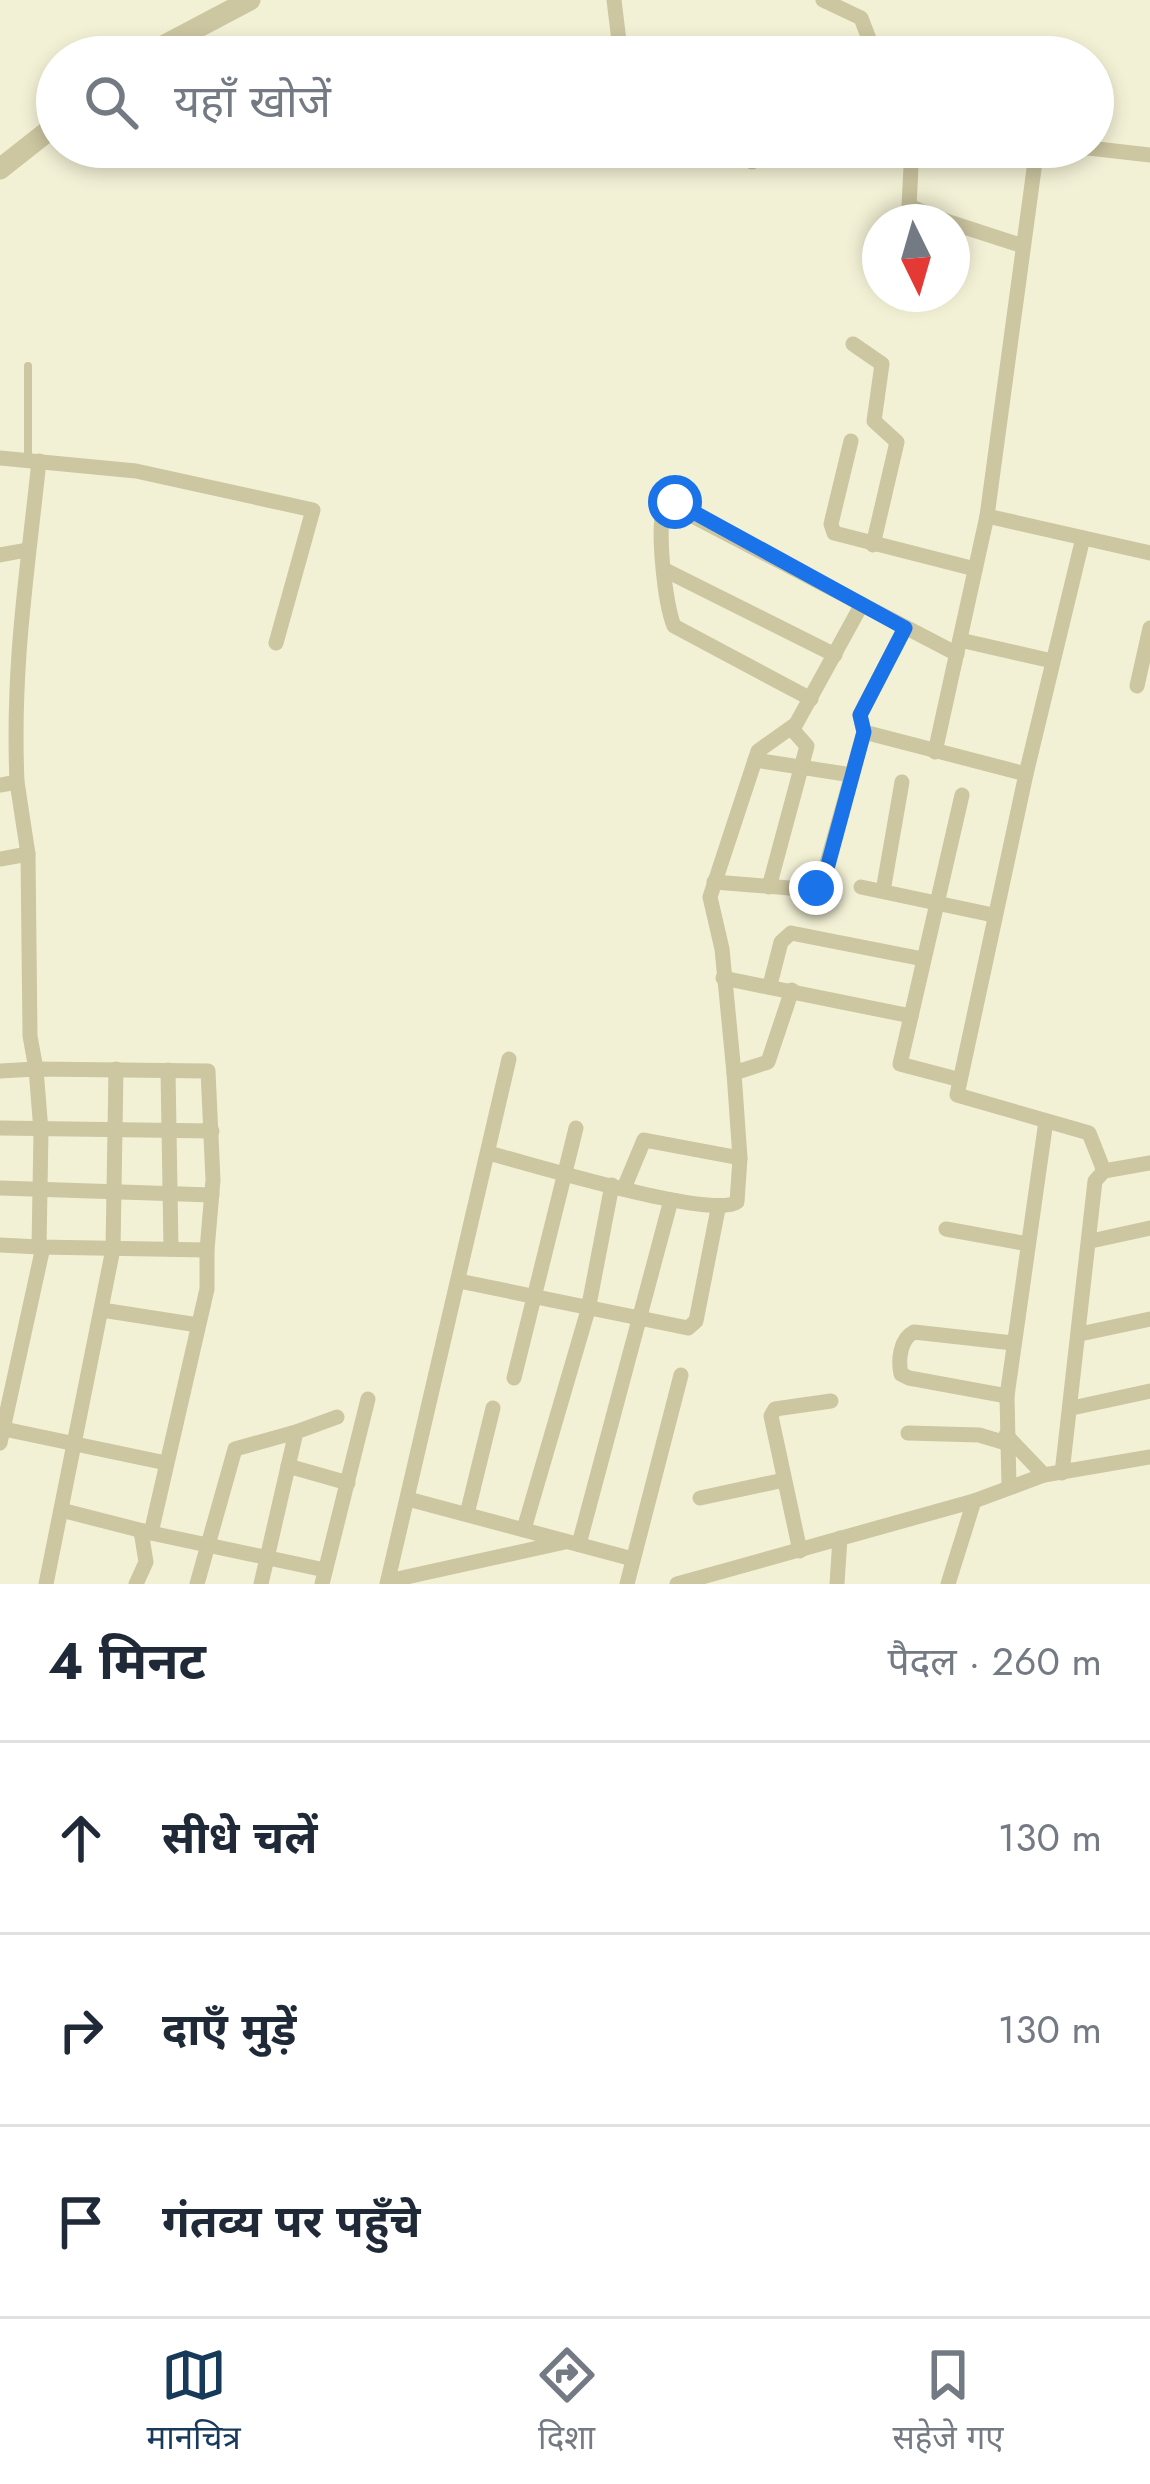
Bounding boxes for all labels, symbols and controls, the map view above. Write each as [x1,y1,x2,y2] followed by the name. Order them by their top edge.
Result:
[36,36,1114,168] search box
[78,69,144,135] icon: search
[174,69,331,134] text: यहाँ खोजें
[862,204,970,312] north arrow
[648,475,702,529] route start
[789,861,843,915] route end
[48,1624,206,1698] text: 4 मिनट
[887,1633,1102,1690] text: पैदल · 260 m
[48,1805,114,1871] icon: ahead
[162,1805,317,1870] text: सीधे चलें
[998,1809,1102,1866] text: 130 m
[48,1997,114,2063] icon: right
[162,1997,296,2062] text: दाएँ मुड़ें
[998,2001,1102,2058] text: 130 m
[48,2189,114,2255] icon: arrive
[162,2189,420,2254] text: गंतव्य पर पहुँचे
[146,2342,241,2462] tab: मानचित्र
[534,2342,600,2462] tab: दिशा
[893,2342,1004,2462] tab: सहेजे गए

